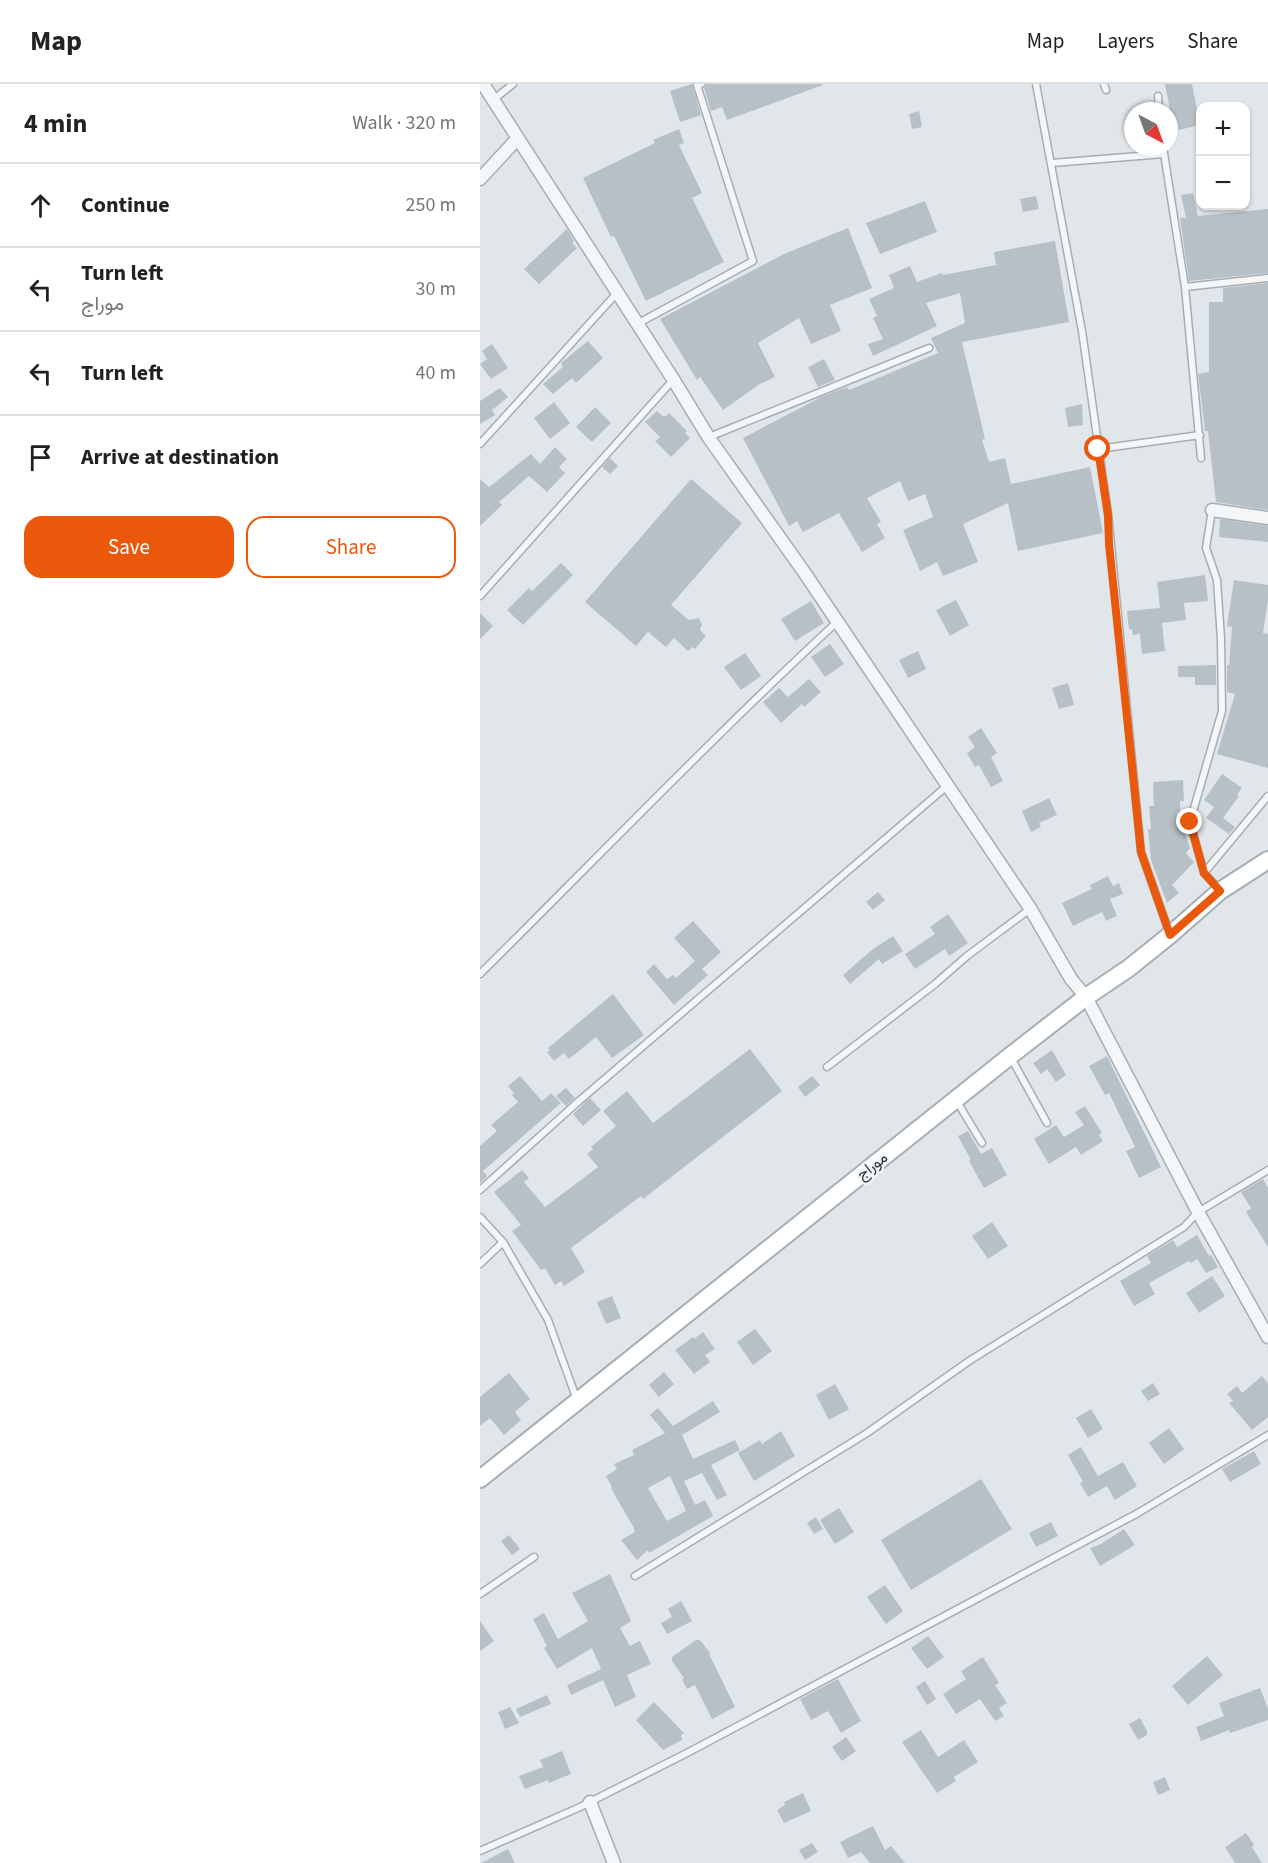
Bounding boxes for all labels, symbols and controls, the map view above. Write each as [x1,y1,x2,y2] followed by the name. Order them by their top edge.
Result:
[30,21,82,61] text: Map
[1027,26,1064,56] text: Map
[1097,26,1154,56] text: Layers
[1187,26,1238,56] text: Share
[1124,102,1178,156] north arrow
[1196,102,1250,210] map controls
[1196,102,1250,156] button: +
[24,105,87,142] text: 4 min
[352,109,456,137] text: Walk · 320 m
[1196,156,1250,210] button: −
[24,189,57,222] icon: ahead
[81,189,170,221] text: Continue
[406,191,456,219] text: 250 m
[81,257,163,289] text: Turn left
[24,273,57,306] icon: left
[416,275,456,303] text: 30 m
[81,290,124,318] text: موراج
[24,357,57,390] icon: left
[81,357,163,389] text: Turn left
[416,359,456,387] text: 40 m
[1084,435,1110,461] route start
[24,441,57,474] icon: arrive
[81,441,279,473] text: Arrive at destination
[24,516,234,578] button: Save
[246,516,456,578] button: Share
[1176,808,1202,834] route end
[852,1147,892,1185] street label: موراج

